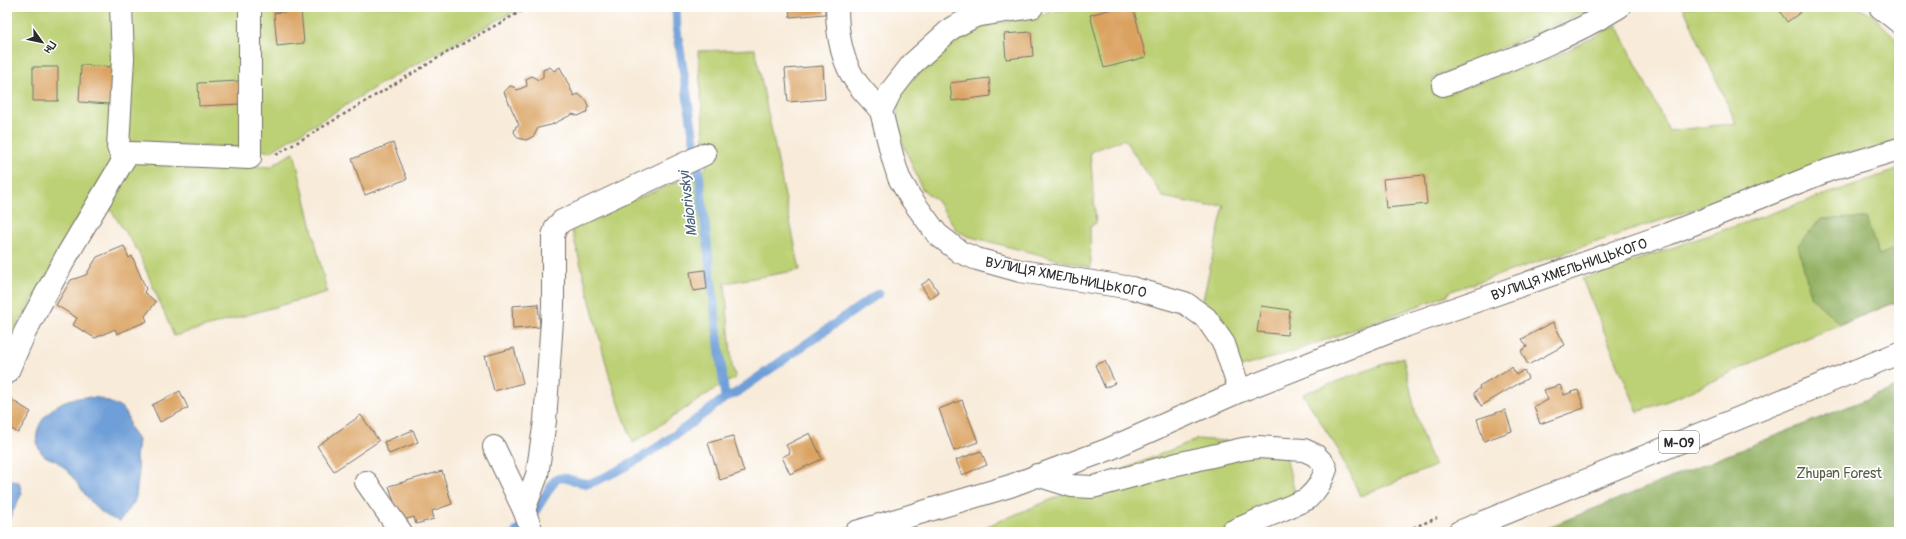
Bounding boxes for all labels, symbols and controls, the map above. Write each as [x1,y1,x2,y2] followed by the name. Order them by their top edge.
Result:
[22,22,62,62] north arrow
[41,39,59,56] text: Пн
[675,168,702,238] water label: Maiorivskyi
[1489,235,1650,304] street label: ВУЛИЦЯ ХМЕЛЬНИЦЬКОГО
[984,253,1148,302] street label: ВУЛИЦЯ ХМЕЛЬНИЦЬКОГО
[1659,431,1699,453] road number: М-09
[1796,465,1882,482] park label: Zhupan Forest

